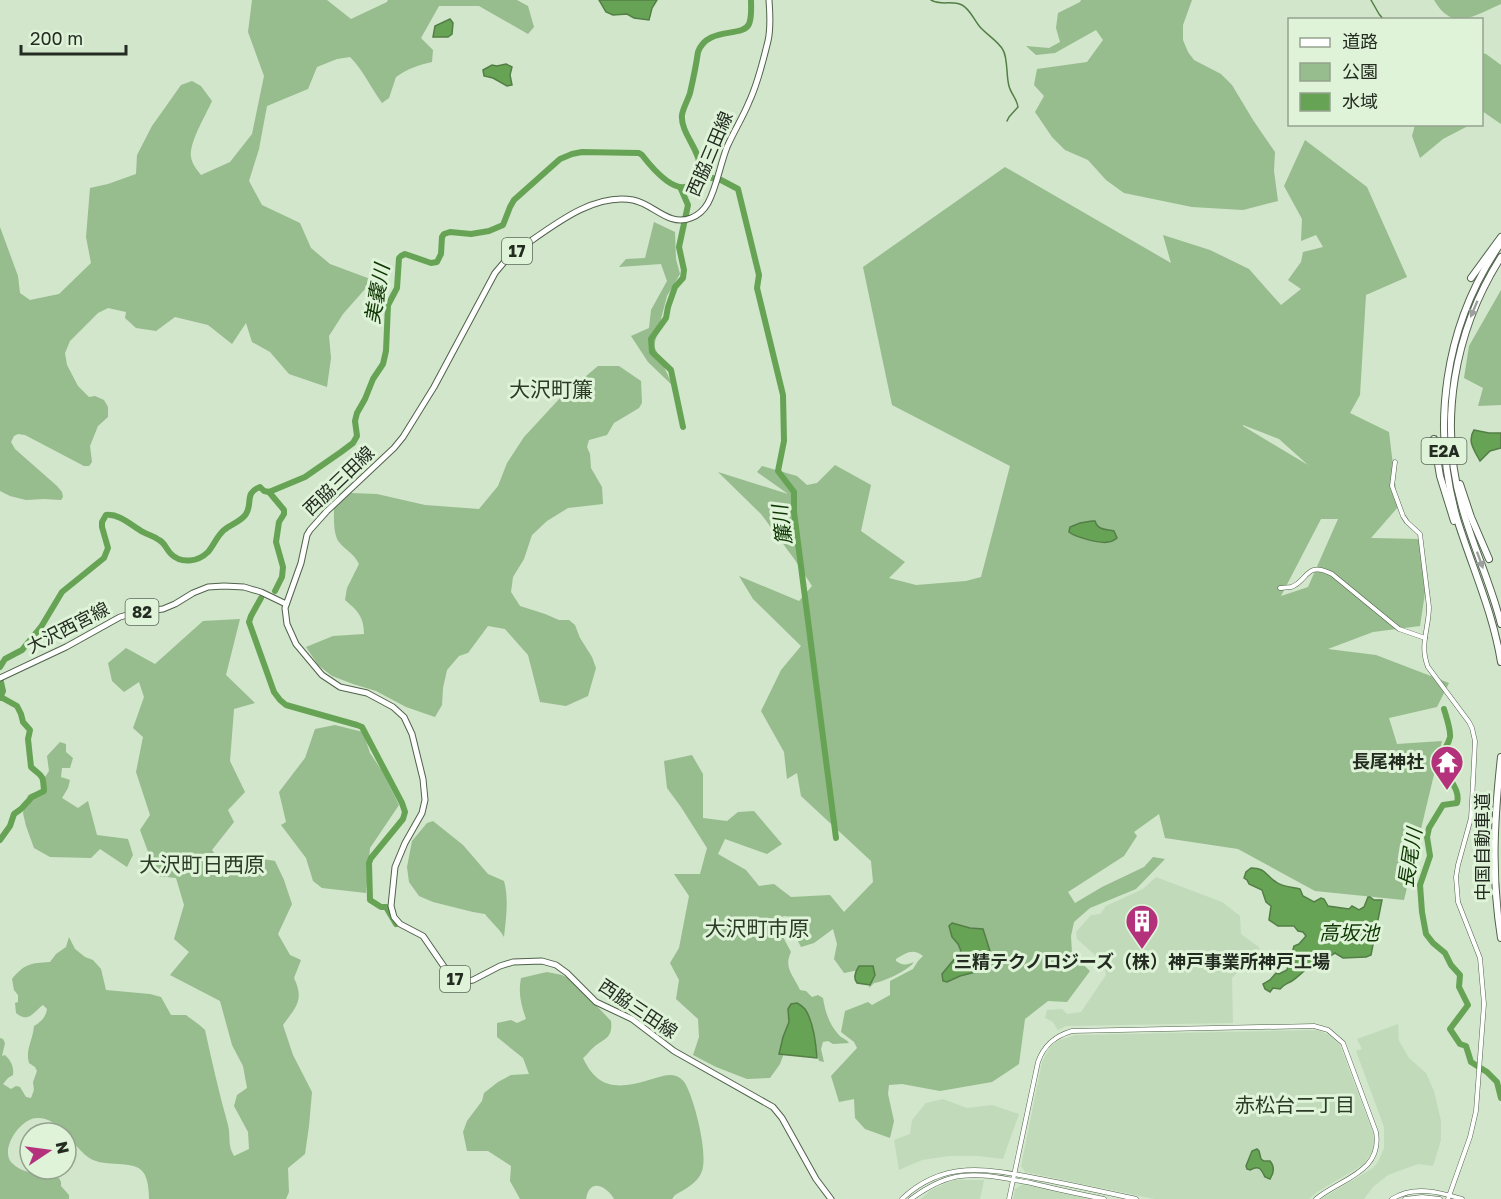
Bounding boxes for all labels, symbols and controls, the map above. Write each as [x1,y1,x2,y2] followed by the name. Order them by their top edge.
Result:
[21,18,126,56] scale bar
[1288,18,1483,126] legend
[30,27,83,49] text: 200 m
[1342,30,1378,52] text: 道路
[1342,60,1378,82] text: 公園
[1342,90,1378,112] text: 水域
[681,108,737,199] street label: 西脇三田線
[502,238,532,264] road number: 17
[359,260,393,325] water label: 美嚢川
[1469,300,1479,318] one-way arrow
[509,376,593,402] district label: 大沢町簾
[1422,438,1466,464] road number: E2A
[298,441,378,519] street label: 西脇三田線
[766,502,795,546] water label: 簾川
[1475,551,1485,569] one-way arrow
[22,597,113,657] street label: 大沢西宮線
[126,599,158,625] road number: 82
[1429,744,1465,791] temple icon: 長尾神社
[1352,750,1424,772] place label: 長尾神社
[1471,793,1493,901] street label: 中国自動車道
[1392,824,1426,889] water label: 長尾川
[139,851,265,877] district label: 大沢町日西原
[1124,903,1160,950] building icon: 三精テクノロジーズ（株）神戸事業所神戸工場
[705,915,810,941] district label: 大沢町市原
[1319,920,1381,944] water label: 高坂池
[954,950,1330,972] place label: 三精テクノロジーズ（株）神戸事業所神戸工場
[440,966,470,992] road number: 17
[595,974,682,1042] street label: 西脇三田線
[1235,1092,1355,1116] district label: 赤松台二丁目
[18,1121,78,1181] north arrow
[52,1139,74,1156] text: N

